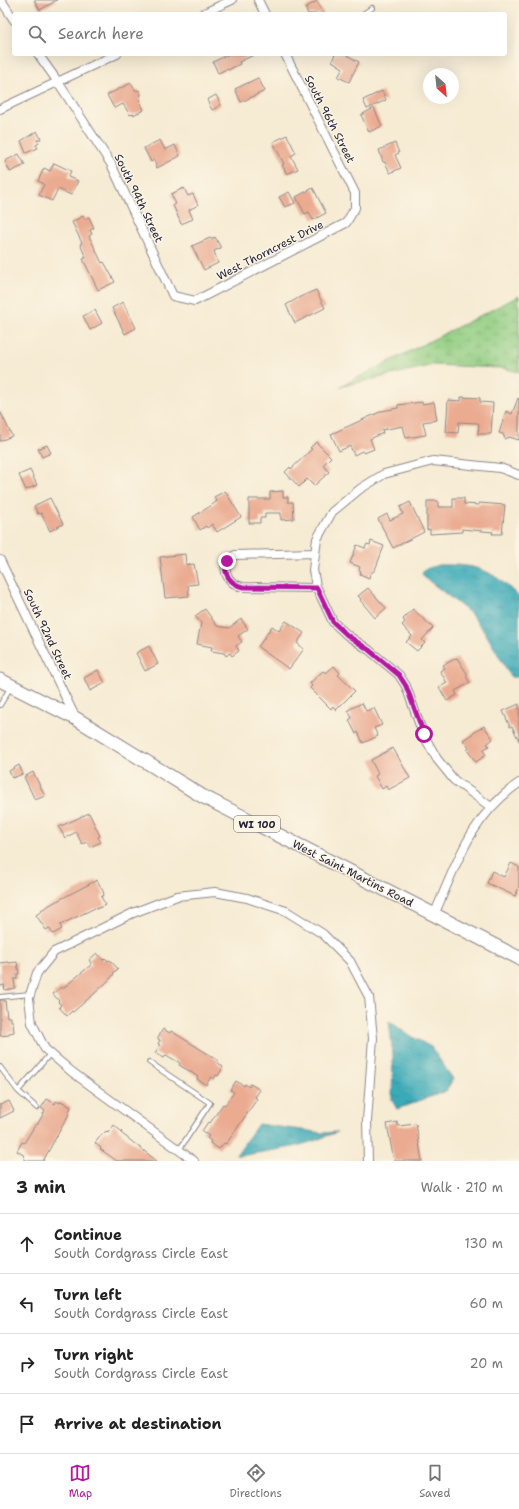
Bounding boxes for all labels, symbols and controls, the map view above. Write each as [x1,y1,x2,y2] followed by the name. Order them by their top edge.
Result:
[12,12,507,56] search box
[26,23,48,45] icon: search
[58,24,144,44] text: Search here
[423,68,459,104] north arrow
[301,73,358,166] street label: South 96th Street
[111,151,167,245] street label: South 94th Street
[214,217,326,284] street label: West Thorncrest Drive
[218,552,236,570] route end
[20,586,75,682] street label: South 92nd Street
[415,725,433,743] route start
[234,816,280,832] road number: WI 100
[290,836,416,911] street label: West Saint Martins Road
[16,1176,66,1198] text: 3 min
[421,1179,503,1196] text: Walk · 210 m
[54,1225,122,1245] text: Continue
[16,1233,38,1255] icon: ahead
[465,1235,503,1252] text: 130 m
[54,1245,228,1262] text: South Cordgrass Circle East
[54,1285,122,1305] text: Turn left
[16,1293,38,1315] icon: left
[470,1295,503,1312] text: 60 m
[54,1305,228,1322] text: South Cordgrass Circle East
[54,1345,134,1365] text: Turn right
[16,1353,38,1375] icon: right
[470,1355,503,1372] text: 20 m
[54,1365,228,1382] text: South Cordgrass Circle East
[16,1413,38,1435] icon: arrive
[54,1414,222,1434] text: Arrive at destination
[69,1462,92,1501] tab: Map
[229,1462,282,1501] tab: Directions
[419,1462,450,1501] tab: Saved

